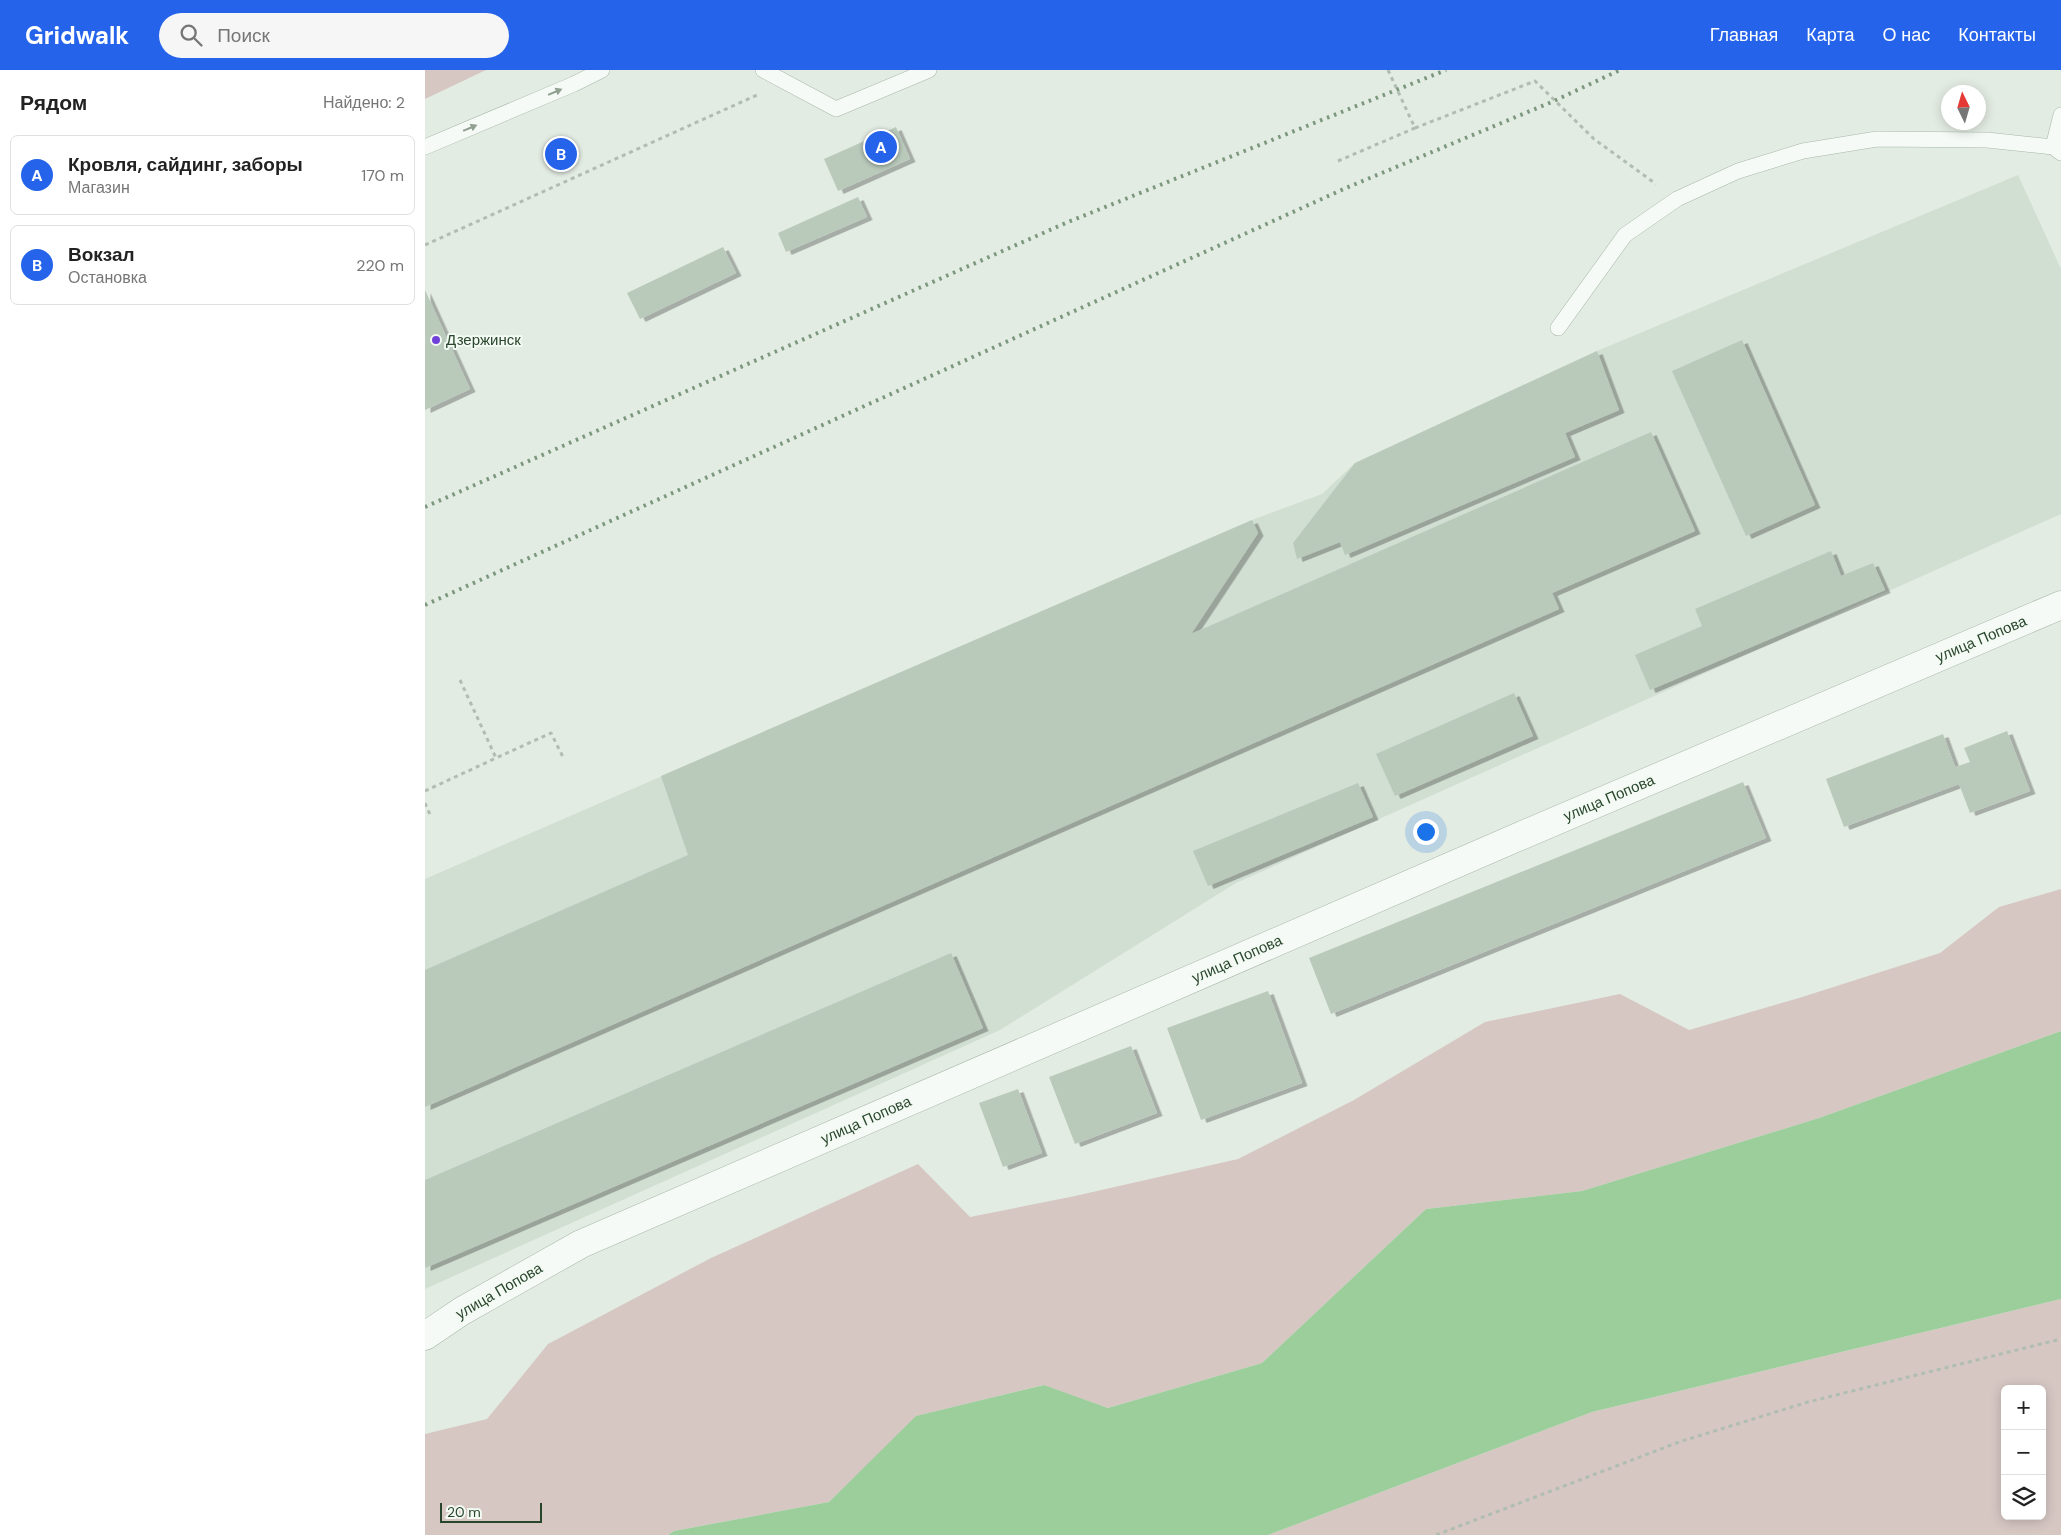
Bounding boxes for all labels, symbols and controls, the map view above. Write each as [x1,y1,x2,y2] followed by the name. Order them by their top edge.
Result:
[159,13,509,58] search box
[25,20,129,51] text: Gridwalk
[177,21,205,49] icon: search
[217,23,270,48] text: Поиск
[1710,23,1778,47] text: Главная
[1806,23,1855,47] text: Карта
[1883,23,1930,47] text: О нас
[1958,23,2036,47] text: Контакты
[1941,85,1986,130] north arrow
[548,88,563,96] one-way arrow
[20,89,87,117] text: Рядом
[323,92,405,113] text: Найдено: 2
[463,124,477,132] one-way arrow
[865,128,897,166] pin: A
[545,135,577,173] pin: B
[68,152,303,177] text: Кровля, сайдинг, заборы
[31,165,43,186] text: A
[361,165,404,186] text: 170 m
[68,177,130,198] text: Магазин
[68,242,135,267] text: Вокзал
[32,255,42,276] text: B
[356,255,404,276] text: 220 m
[68,267,147,288] text: Остановка
[446,330,521,350] place label: Дзержинск
[430,334,442,346] marker: Дзержинск
[1932,611,2030,667] street label: улица Попова
[1560,770,1658,826] street label: улица Попова
[1413,819,1439,845] your location
[1189,930,1286,988] street label: улица Попова
[818,1091,915,1149] street label: улица Попова
[452,1258,547,1324] street label: улица Попова
[2001,1385,2046,1520] map controls
[2001,1385,2046,1430] button: +
[2001,1430,2046,1475] button: −
[2001,1475,2046,1520] button: layers
[440,1500,543,1523] scale bar
[447,1503,481,1521] text: 20 m

